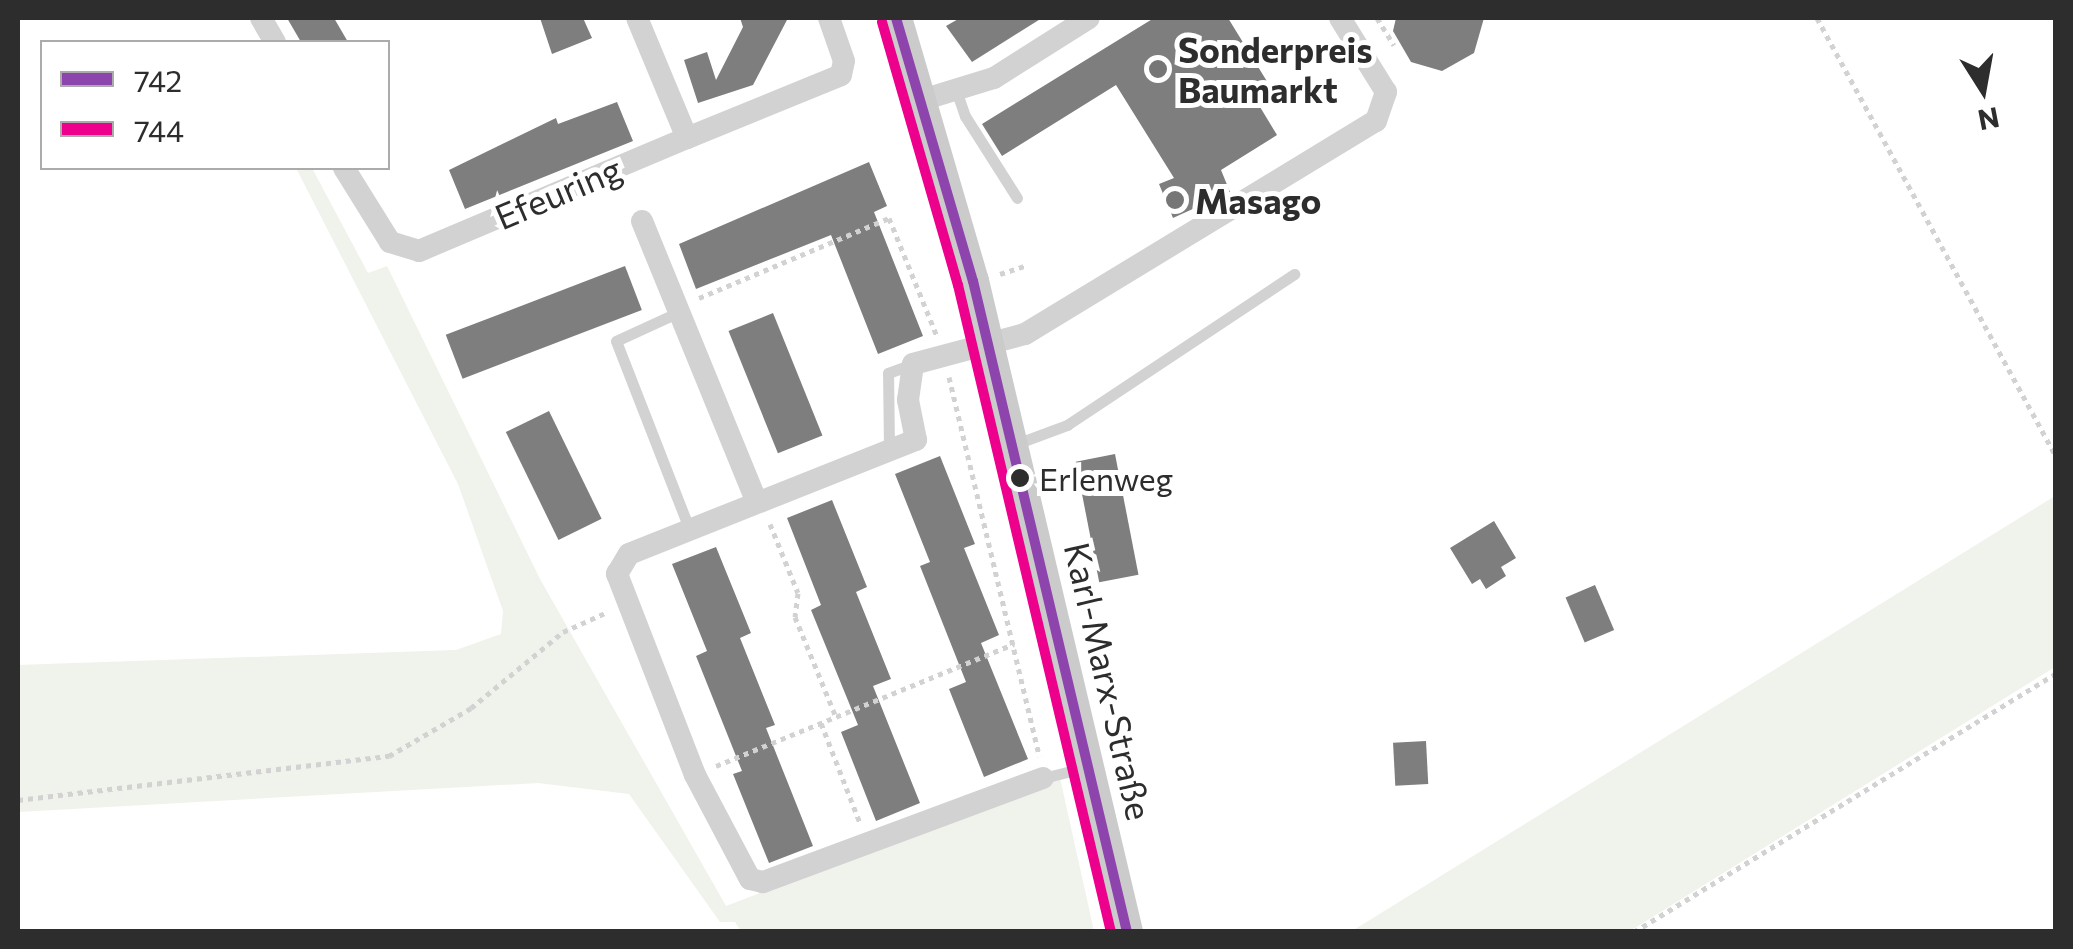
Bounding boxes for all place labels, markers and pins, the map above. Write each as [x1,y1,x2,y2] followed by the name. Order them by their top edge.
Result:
[1178,28,1373,110] place label: Sonderpreis Baumarkt
[1147,58,1169,80] marker: Sonderpreis Baumarkt
[1195,179,1321,221] place label: Masago
[1164,189,1186,211] marker: Masago
[1039,459,1173,497] place label: Erlenweg
[1010,468,1030,488] marker: Erlenweg

